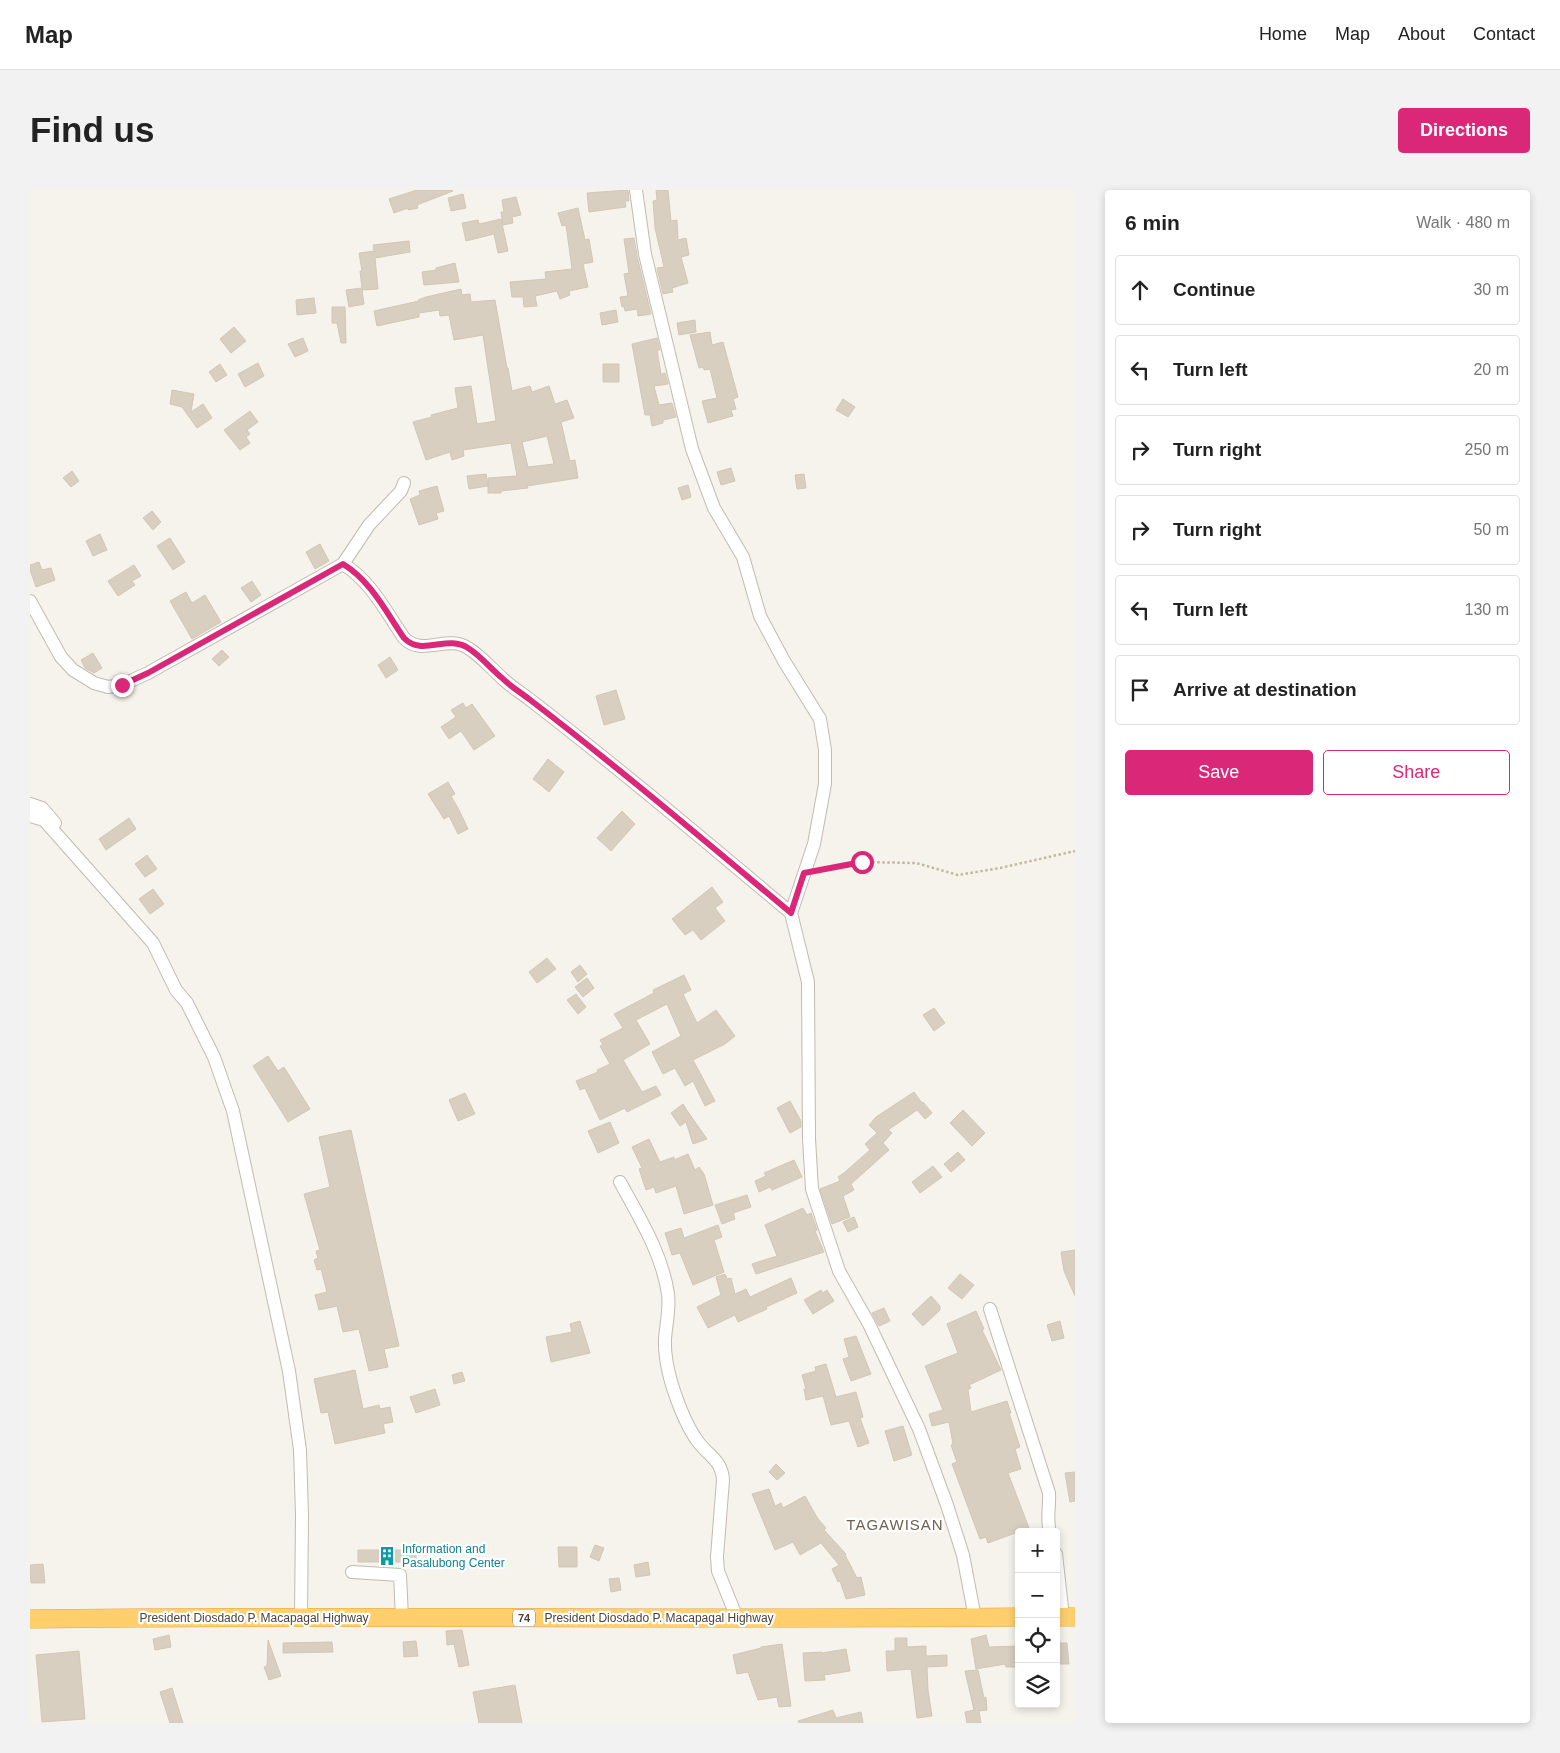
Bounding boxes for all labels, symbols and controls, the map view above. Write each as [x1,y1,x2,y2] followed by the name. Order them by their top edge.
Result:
[25,21,73,48] text: Map
[1259,24,1307,44] text: Home
[1335,24,1370,44] text: Map
[1398,24,1445,44] text: About
[1473,24,1535,44] text: Contact
[1398,108,1530,153] button: Directions
[30,110,154,149] text: Find us
[1125,211,1180,234] text: 6 min
[1416,214,1510,231] text: Walk · 480 m
[1126,276,1154,304] icon: ahead
[1173,279,1255,300] text: Continue
[1473,281,1509,298] text: 30 m
[1126,356,1154,384] icon: left
[1173,359,1248,380] text: Turn left
[1473,361,1509,378] text: 20 m
[1126,436,1154,464] icon: right
[1173,439,1261,460] text: Turn right
[1465,441,1509,458] text: 250 m
[1126,516,1154,544] icon: right
[1173,519,1261,540] text: Turn right
[1473,521,1509,538] text: 50 m
[1126,596,1154,624] icon: left
[1173,599,1248,620] text: Turn left
[1465,601,1509,618] text: 130 m
[111,674,134,697] route end
[1126,676,1154,704] icon: arrive
[1173,679,1357,700] text: Arrive at destination
[1125,750,1313,795] button: Save
[1323,750,1510,795] button: Share
[851,851,874,874] route start
[846,1516,944,1533] district label: TAGAWISAN
[1015,1528,1060,1708] map controls
[1015,1528,1060,1573] button: +
[402,1542,505,1570] place label: Information and Pasalubong Center
[376,1545,398,1567] building icon: Information and Pasalubong Center
[1015,1573,1060,1618] button: −
[513,1610,535,1626] road number: 74
[139,1611,369,1625] street label: President Diosdado P. Macapagal Highway
[544,1611,774,1625] street label: President Diosdado P. Macapagal Highway
[1015,1618,1060,1663] button: locate
[1015,1663,1060,1708] button: layers

